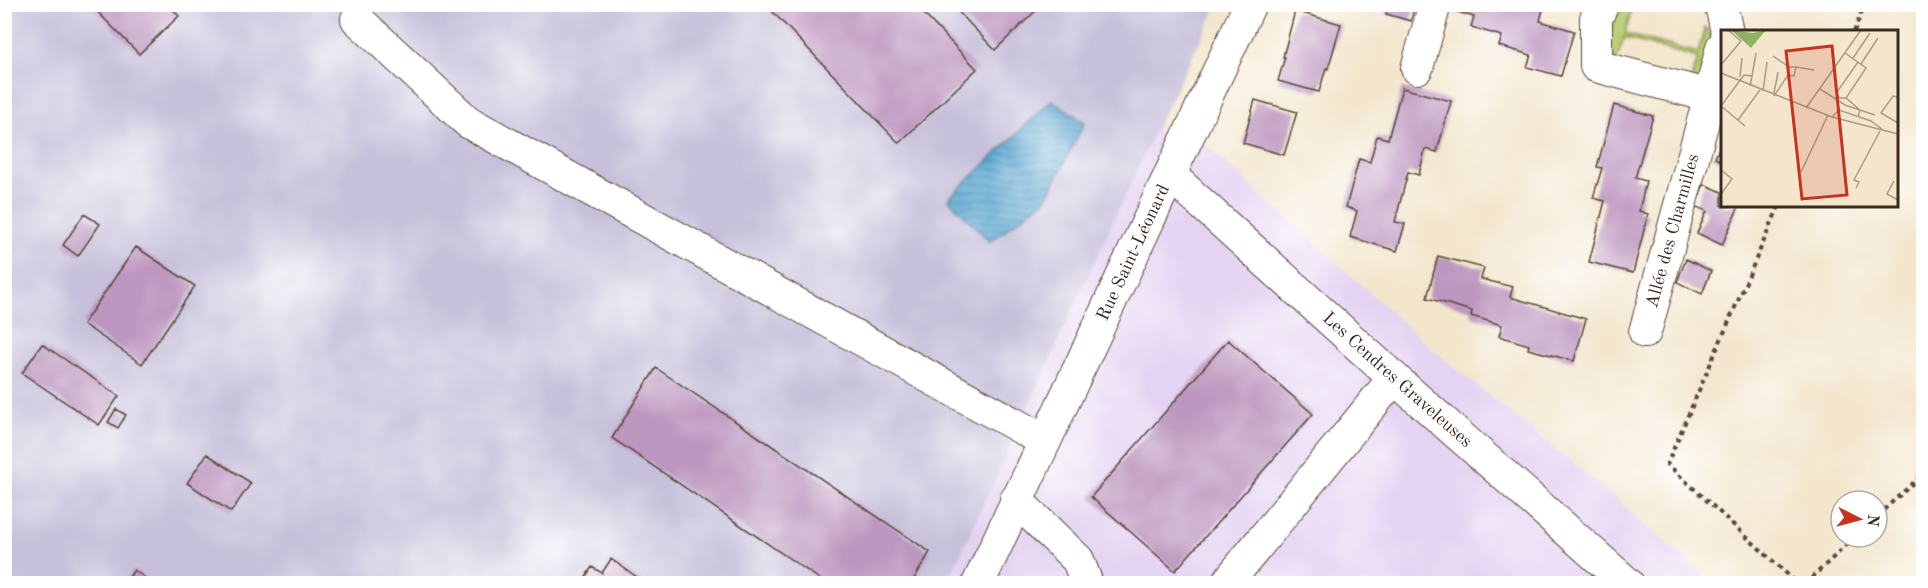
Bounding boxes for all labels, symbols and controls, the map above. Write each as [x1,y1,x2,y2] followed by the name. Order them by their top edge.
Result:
[1721,30,1898,207] inset map
[1643,152,1703,310] street label: Allée des Charmilles
[1094,182,1173,324] street label: Rue Saint-Léonard
[1319,309,1476,451] street label: Les Cendres Graveleuses
[1829,489,1889,549] north arrow
[1863,513,1881,528] text: N

